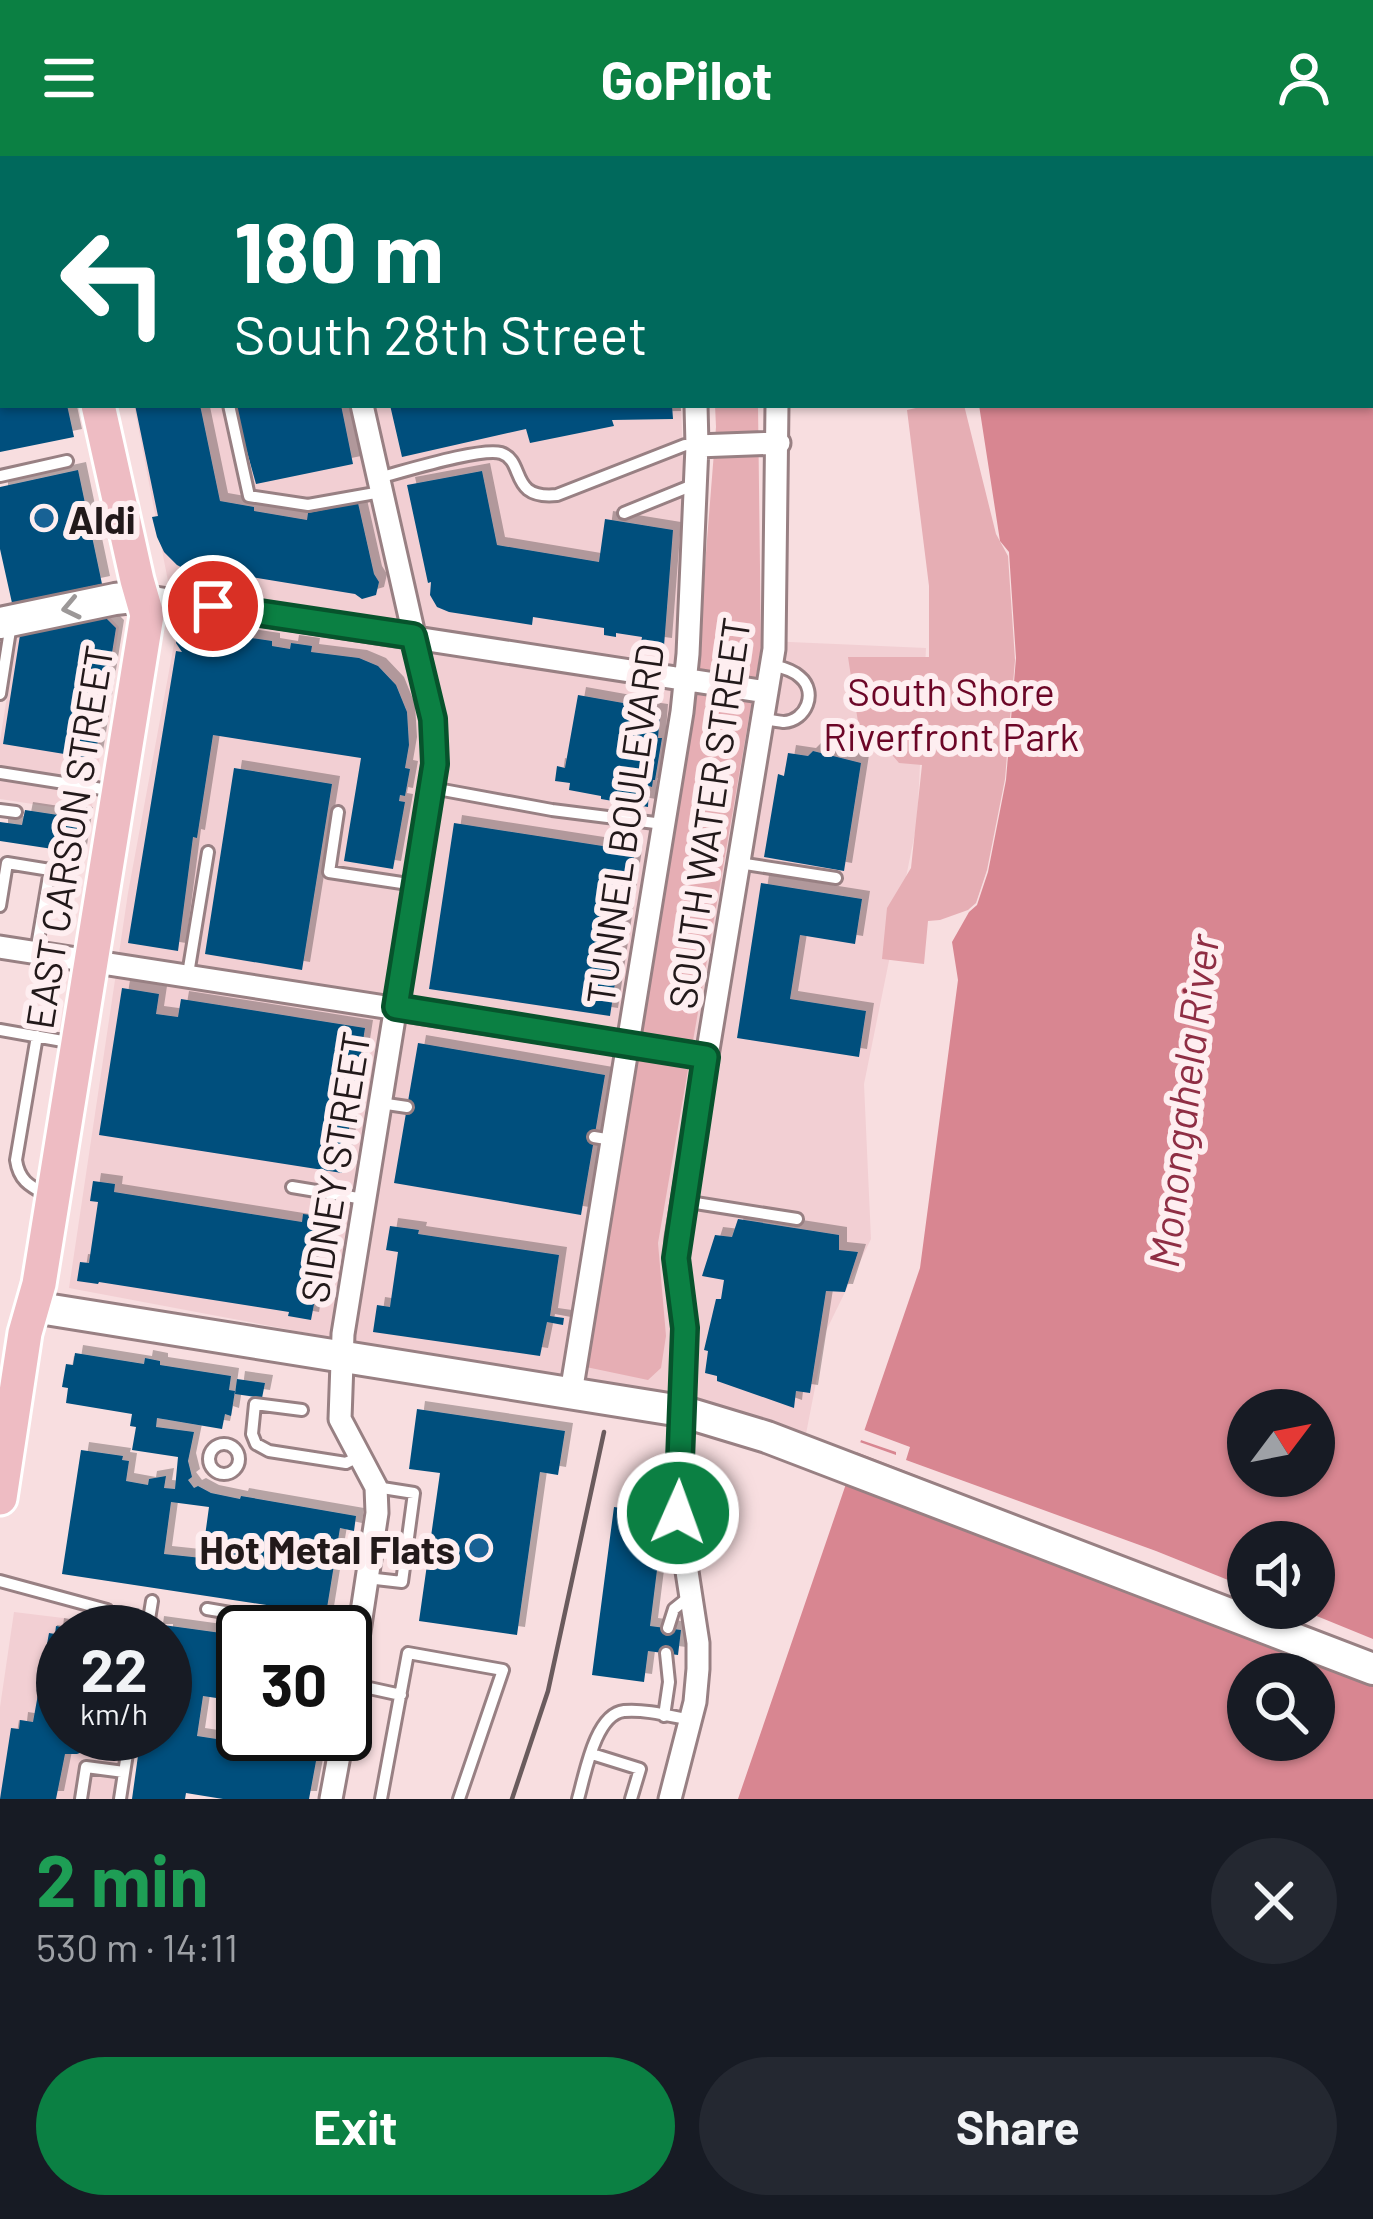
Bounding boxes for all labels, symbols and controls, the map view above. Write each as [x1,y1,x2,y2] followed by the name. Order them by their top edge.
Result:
[36,45,102,111] icon: menu
[1271,45,1337,111] icon: person
[600,46,773,111] text: GoPilot
[234,199,444,300] text: 180 m
[36,204,192,360] icon: left
[234,301,648,366] text: South 28th Street
[68,495,136,542] place label: Aldi
[31,505,57,531] marker: Aldi
[162,555,264,657] pin
[180,573,246,639] icon: arrive
[61,594,81,620] one-way arrow
[657,614,759,1012] street label: SOUTH WATER STREET
[575,641,673,1007] street label: TUNNEL BOULEVARD
[14,642,122,1032] street label: EAST CARSON STREET
[823,667,1079,759] park label: South Shore Riverfront Park
[1137,931,1228,1270] water label: Monongahela River
[289,1028,379,1306] street label: SIDNEY STREET
[1227,1389,1335,1497] north arrow
[1227,1389,1335,1761] map controls
[615,1450,741,1576] position arrow
[1227,1521,1335,1629] button: sound
[199,1525,455,1572] place label: Hot Metal Flats
[466,1535,492,1561] marker: Hot Metal Flats
[216,1605,372,1761] speed limit sign: 30
[80,1632,148,1704] text: 22
[1227,1653,1335,1761] button: search
[80,1695,148,1731] text: km/h
[36,1835,209,1921] text: 2 min
[1211,1838,1337,1964] button: close
[36,1923,238,1970] text: 530 m · 14:11
[36,2057,675,2195] button: Exit
[699,2057,1337,2195] button: Share

